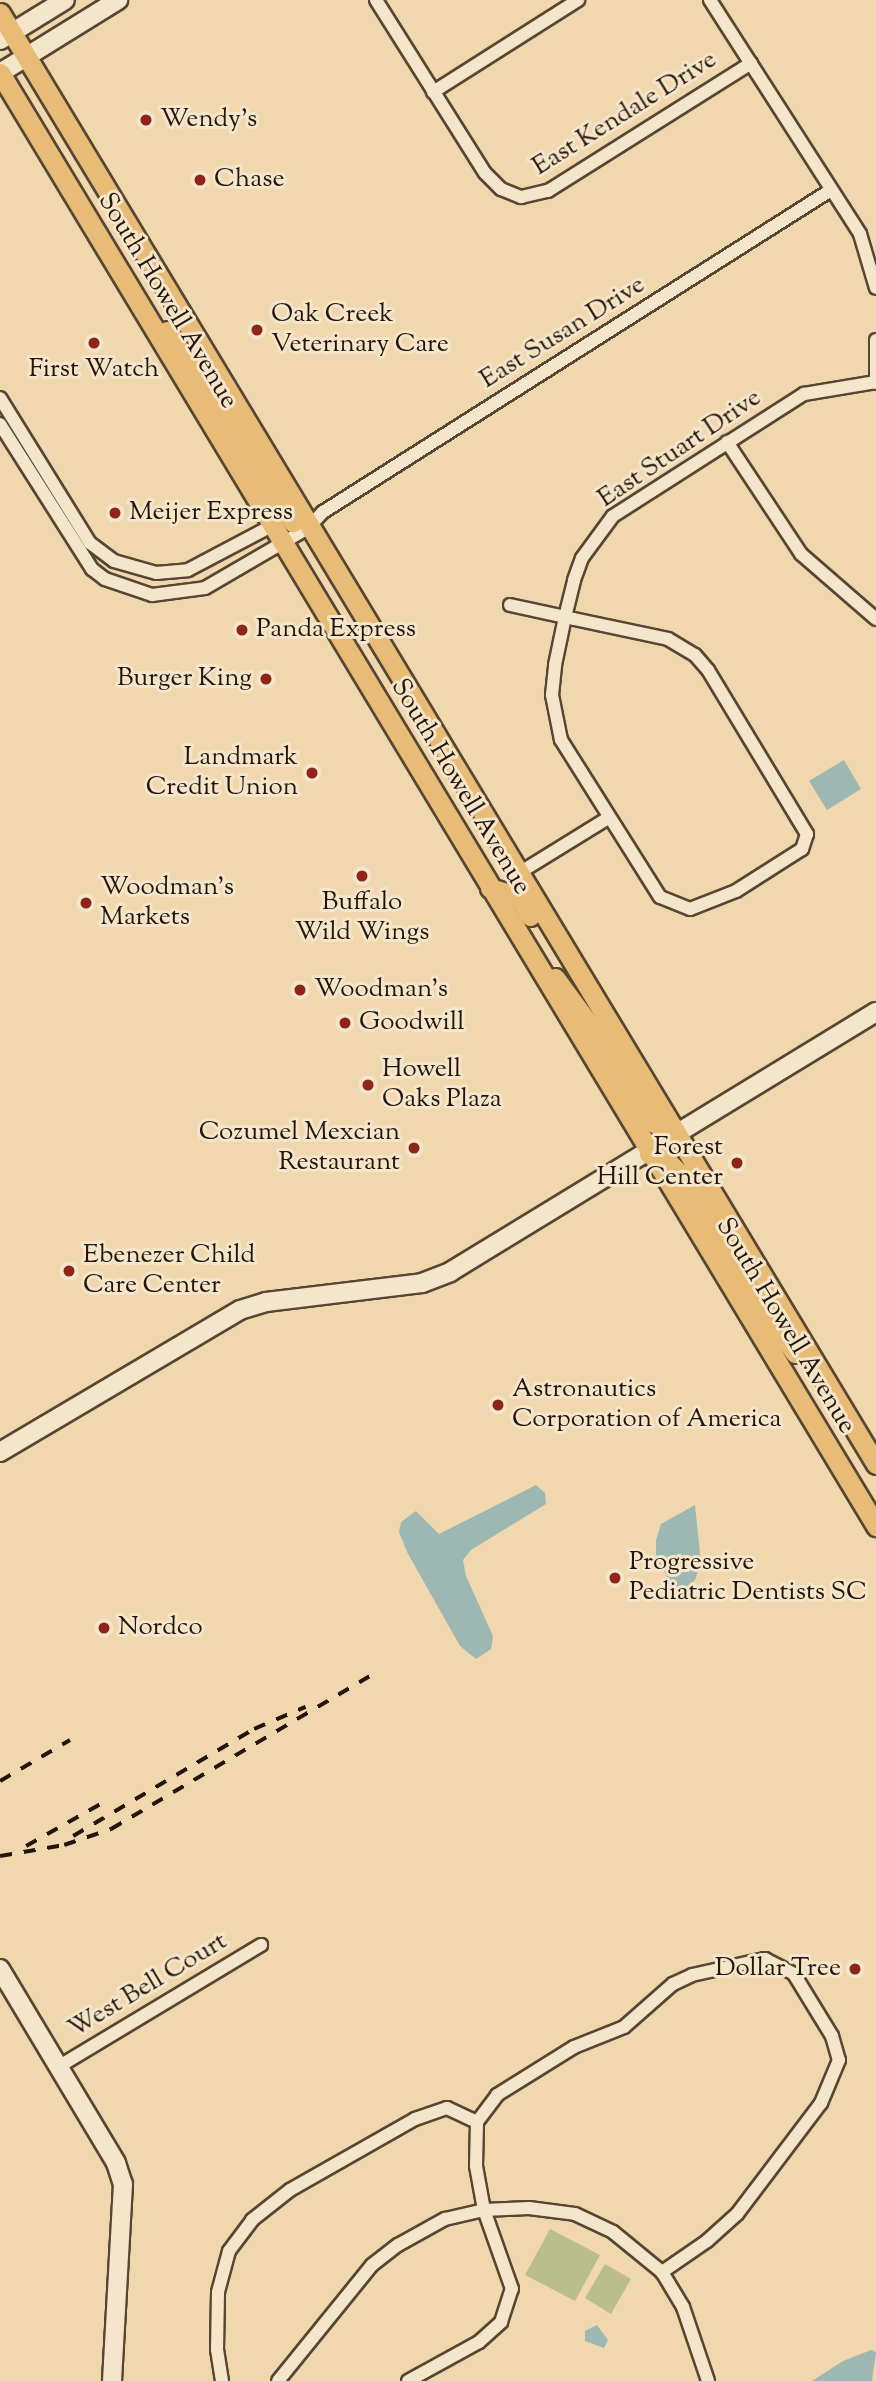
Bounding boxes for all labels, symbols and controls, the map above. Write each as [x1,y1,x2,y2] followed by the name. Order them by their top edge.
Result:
[527,45,723,183] street label: East Kendale Drive
[160,104,257,136] place label: Wendy's
[138,112,154,128] marker: Wendy's
[214,164,285,196] place label: Chase
[192,172,208,188] marker: Chase
[90,188,244,414] street label: South Howell Avenue
[475,270,651,396] street label: East Susan Drive
[271,299,449,360] place label: Oak Creek Veterinary Care
[249,322,265,338] marker: Oak Creek Veterinary Care
[86,335,102,351] marker: First Watch
[29,354,159,386] place label: First Watch
[592,383,768,515] street label: East Stuart Drive
[129,497,293,529] place label: Meijer Express
[107,505,123,521] marker: Meijer Express
[256,614,416,646] place label: Panda Express
[234,622,250,638] marker: Panda Express
[117,663,252,695] place label: Burger King
[258,671,274,687] marker: Burger King
[383,674,537,900] street label: South Howell Avenue
[146,742,298,804] place label: Landmark Credit Union
[304,765,320,781] marker: Landmark Credit Union
[354,868,370,884] marker: Buffalo Wild Wings
[100,872,234,934] place label: Woodman's Markets
[295,887,429,948] place label: Buffalo Wild Wings
[78,895,94,911] marker: Woodman's Markets
[314,974,448,1006] place label: Woodman's
[292,982,308,998] marker: Woodman's
[359,1007,464,1039] place label: Goodwill
[337,1015,353,1031] marker: Goodwill
[382,1054,502,1116] place label: Howell Oaks Plaza
[360,1077,376,1093] marker: Howell Oaks Plaza
[199,1117,400,1178] place label: Cozumel Mexcian Restaurant
[597,1132,723,1194] place label: Forest Hill Center
[406,1140,422,1156] marker: Cozumel Mexcian Restaurant
[729,1155,745,1171] marker: Forest Hill Center
[708,1213,862,1439] street label: South Howell Avenue
[83,1240,255,1302] place label: Ebenezer Child Care Center
[61,1263,77,1279] marker: Ebenezer Child Care Center
[512,1374,782,1436] place label: Astronautics Corporation of America
[490,1397,506,1413] marker: Astronautics Corporation of America
[629,1547,867,1608] place label: Progressive Pediatric Dentists SC
[607,1570,623,1586] marker: Progressive Pediatric Dentists SC
[118,1612,203,1644] place label: Nordco
[96,1620,112,1636] marker: Nordco
[63,1926,233,2046] street label: West Bell Court
[715,1953,841,1985] place label: Dollar Tree
[847,1961,863,1977] marker: Dollar Tree

